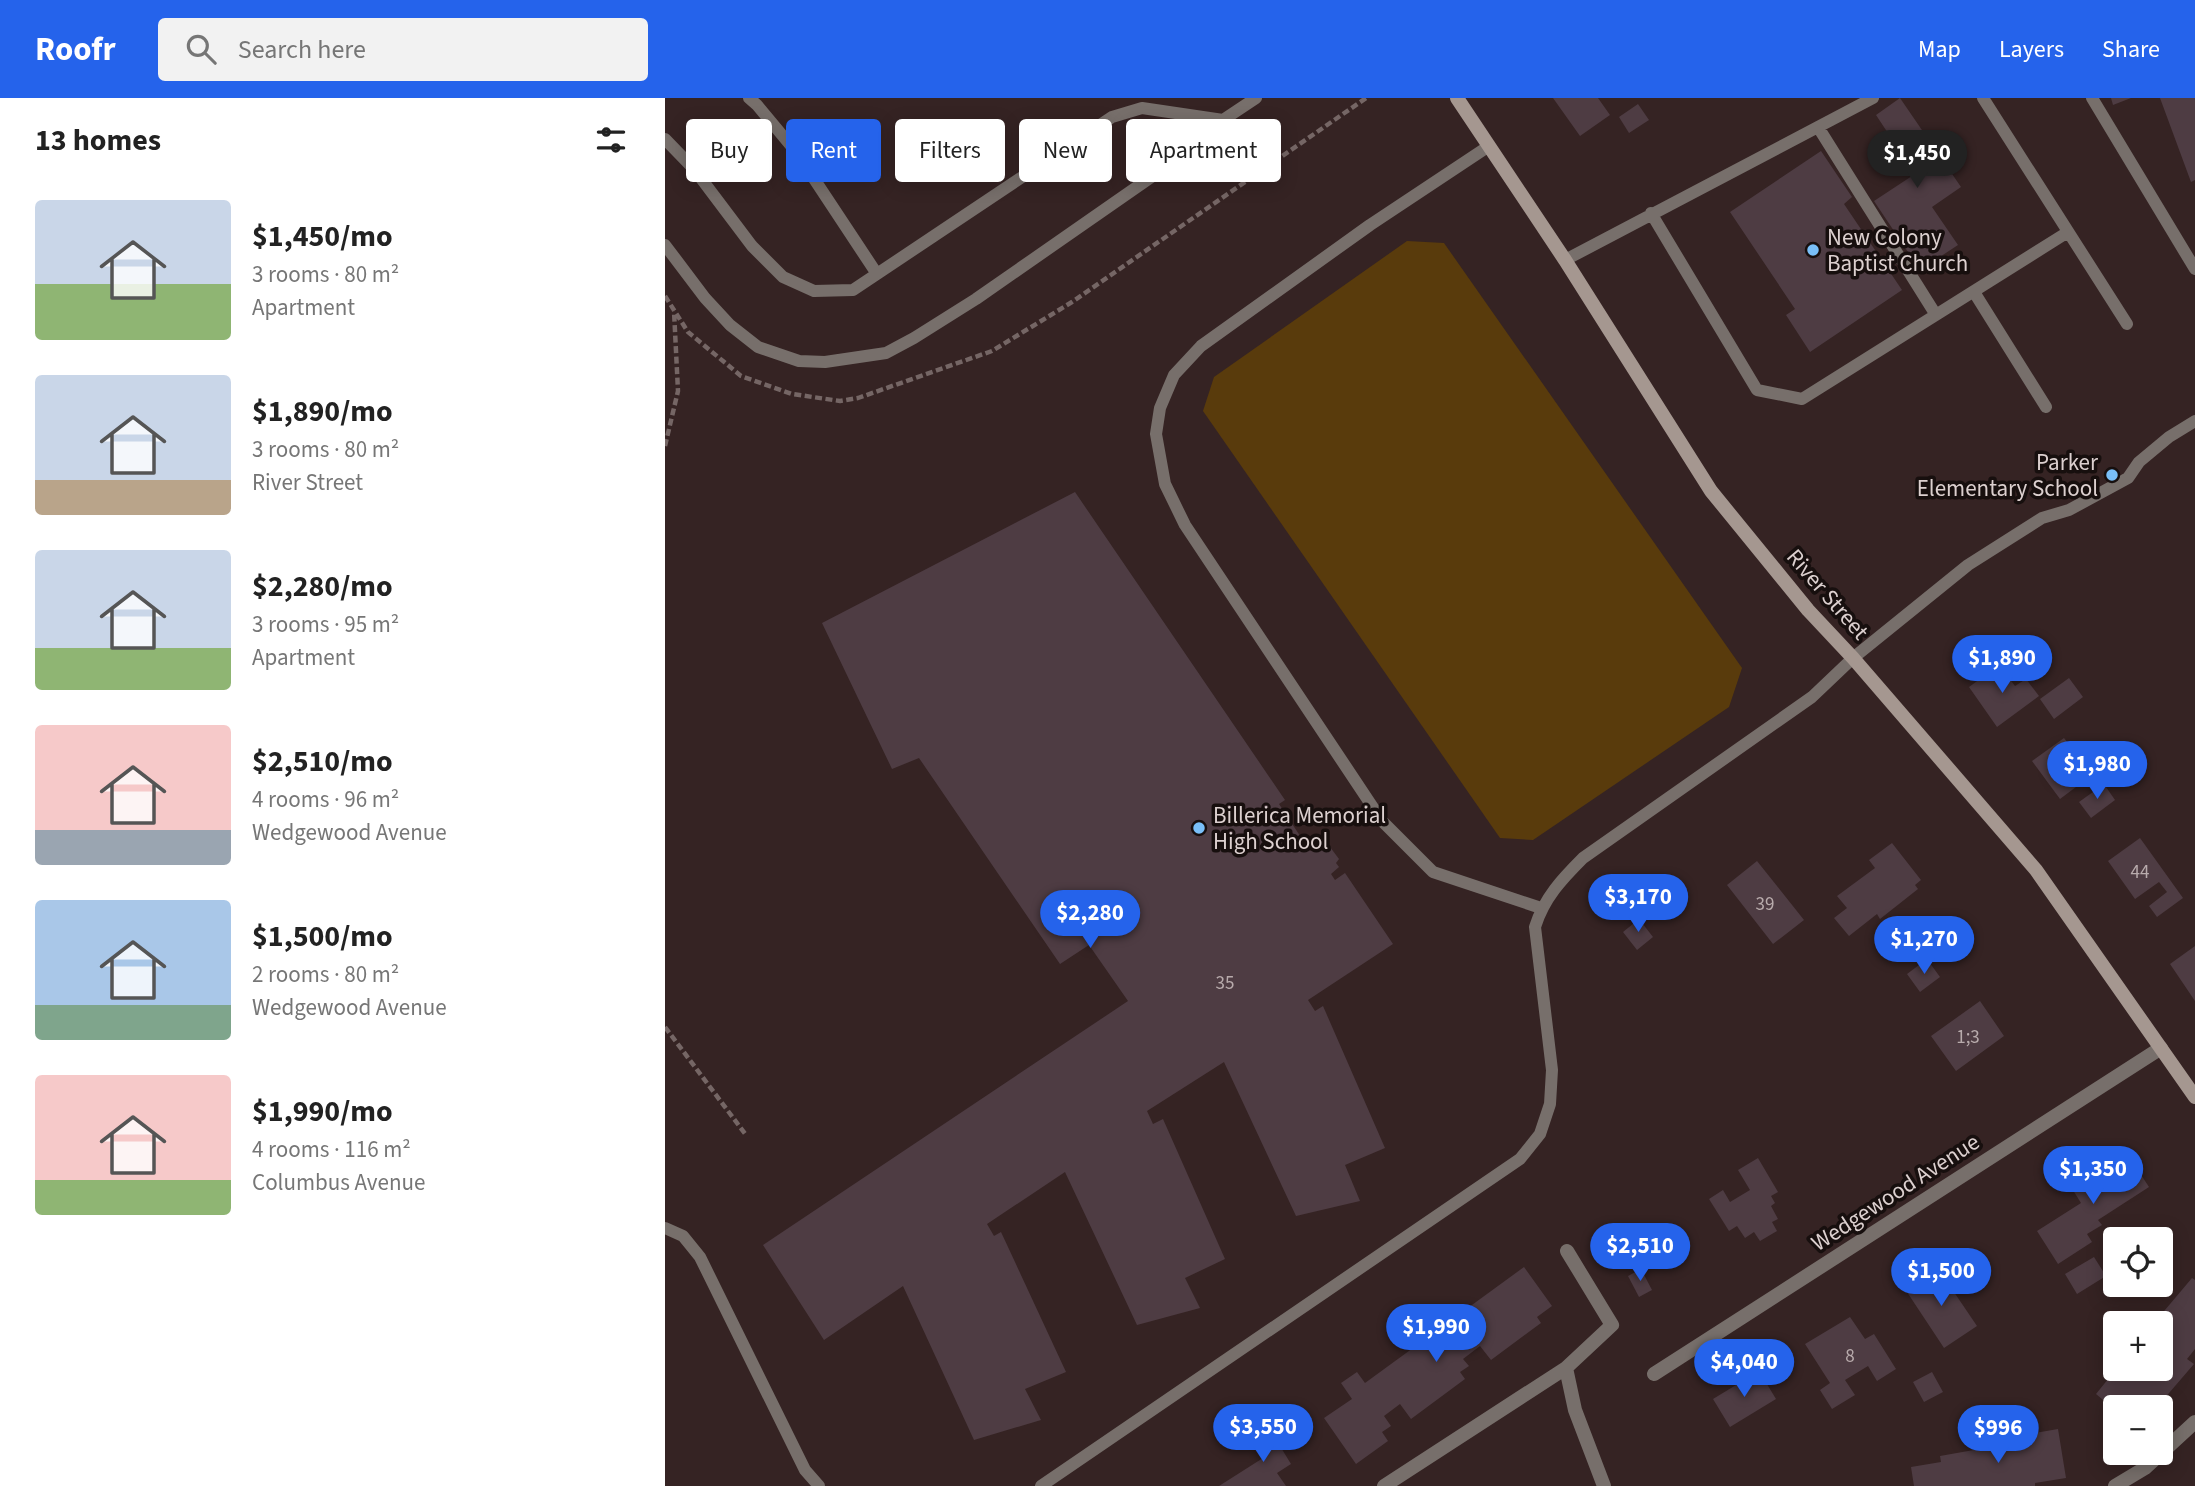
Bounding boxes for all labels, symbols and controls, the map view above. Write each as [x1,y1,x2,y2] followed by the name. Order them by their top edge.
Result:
[158,18,648,81] search box
[35,26,116,73] text: Roofr
[182,30,220,68] icon: search
[238,31,366,68] text: Search here
[1918,32,1961,67] text: Map
[1999,32,2064,67] text: Layers
[2102,32,2160,67] text: Share
[35,119,161,162] text: 13 homes
[686,119,772,182] chip: Buy
[786,119,881,182] chip: Rent
[895,119,1005,182] chip: Filters
[1019,119,1112,182] chip: New
[1126,119,1281,182] chip: Apartment
[592,121,630,159] icon: filters
[1860,130,1974,190] pin: $1,450
[1883,136,1951,169] text: $1,450
[252,215,393,258] text: $1,450/mo
[1827,221,1968,280] place label: New Colony Baptist Church
[91,228,175,312] icon: home
[1805,242,1821,258] marker: New Colony Baptist Church
[252,258,399,291] text: 3 rooms · 80 m²
[252,291,355,324] text: Apartment
[252,390,393,433] text: $1,890/mo
[91,403,175,487] icon: home
[252,433,399,466] text: 3 rooms · 80 m²
[1917,446,2099,505] place label: Parker Elementary School
[252,466,363,499] text: River Street
[2104,467,2120,483] marker: Parker Elementary School
[1779,542,1877,647] street label: River Street
[252,565,393,608] text: $2,280/mo
[91,578,175,662] icon: home
[252,608,399,641] text: 3 rooms · 95 m²
[1945,636,2059,695] pin: $1,890
[252,641,355,674] text: Apartment
[1968,641,2036,674] text: $1,890
[252,740,393,783] text: $2,510/mo
[2040,742,2154,801] pin: $1,980
[2063,747,2131,780] text: $1,980
[91,753,175,837] icon: home
[252,783,399,816] text: 4 rooms · 96 m²
[1213,799,1386,858] place label: Billerica Memorial High School
[252,816,447,849] text: Wedgewood Avenue
[1191,820,1207,836] marker: Billerica Memorial High School
[2131,859,2149,886] house number: 44
[1581,874,1695,934] pin: $3,170
[1604,880,1672,913] text: $3,170
[1033,890,1147,950] pin: $2,280
[1756,891,1774,918] house number: 39
[1056,896,1124,929] text: $2,280
[252,915,393,958] text: $1,500/mo
[1867,916,1981,976] pin: $1,270
[1890,922,1958,955] text: $1,270
[91,928,175,1012] icon: home
[252,958,399,991] text: 2 rooms · 80 m²
[1216,970,1234,997] house number: 35
[252,991,447,1024] text: Wedgewood Avenue
[1956,1024,1980,1051] house number: 1;3
[252,1090,393,1133] text: $1,990/mo
[91,1103,175,1187] icon: home
[1805,1126,1986,1259] street label: Wedgewood Avenue
[252,1133,411,1166] text: 4 rooms · 116 m²
[2036,1146,2150,1206] pin: $1,350
[2059,1152,2127,1185] text: $1,350
[252,1166,425,1199] text: Columbus Avenue
[1583,1224,1697,1283] pin: $2,510
[2103,1227,2173,1465] map controls
[2103,1227,2173,1297] button: locate
[1606,1229,1674,1262] text: $2,510
[1884,1248,1998,1308] pin: $1,500
[1907,1254,1975,1287] text: $1,500
[1379,1304,1493,1364] pin: $1,990
[1402,1310,1470,1343] text: $1,990
[2103,1311,2173,1381] button: +
[1687,1340,1801,1399] pin: $4,040
[1845,1343,1855,1370] house number: 8
[1710,1345,1778,1378] text: $4,040
[2103,1395,2173,1465] button: −
[1206,1404,1320,1464] pin: $3,550
[1957,1406,2039,1465] pin: $996
[1229,1410,1297,1443] text: $3,550
[1974,1411,2022,1444] text: $996

